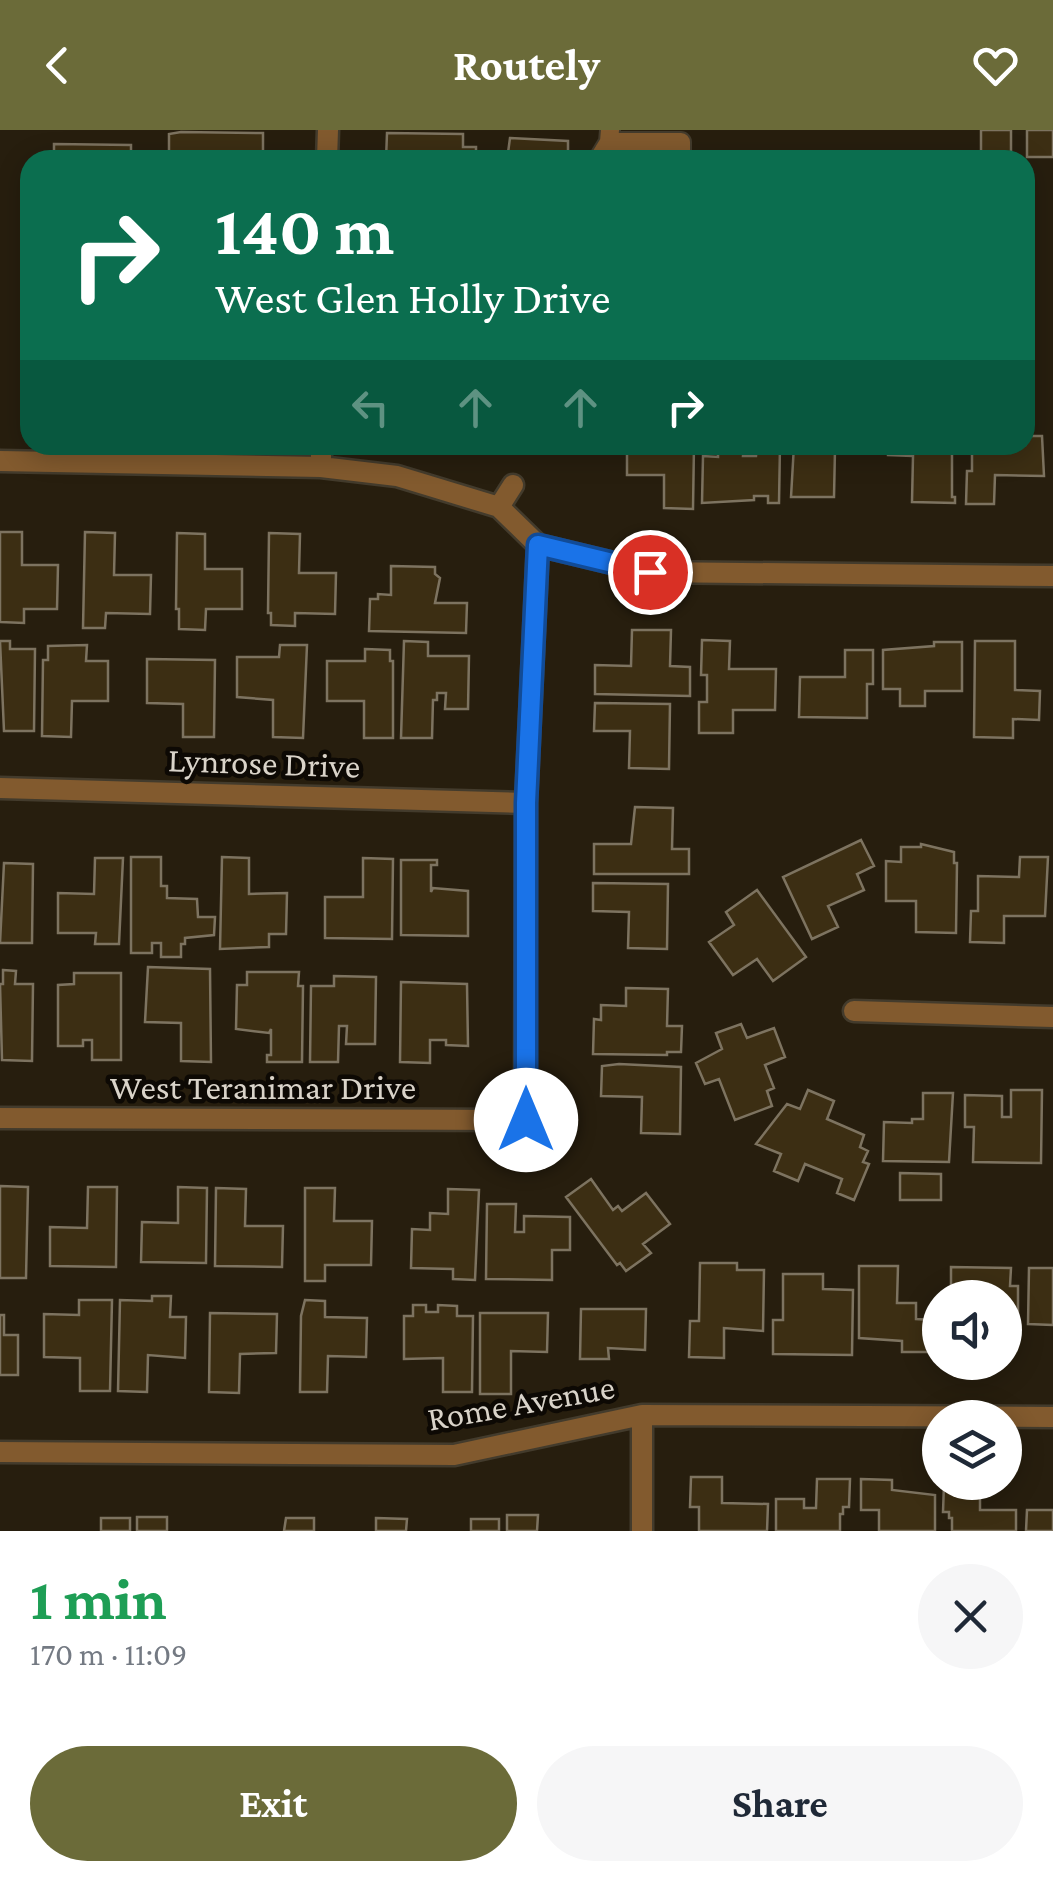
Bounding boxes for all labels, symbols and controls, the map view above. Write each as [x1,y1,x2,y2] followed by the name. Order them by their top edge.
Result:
[30,38,85,93] icon: back
[968,38,1023,93] icon: heart
[453,40,600,90] text: Routely
[50,190,180,320] icon: right
[215,191,394,269] text: 140 m
[215,273,610,323] text: West Glen Holly Drive
[343,380,398,435] icon: left
[448,380,503,435] icon: ahead
[553,380,608,435] icon: ahead
[658,380,713,435] icon: right
[608,530,693,615] pin
[623,545,678,600] icon: arrive
[167,740,361,786] street label: Lynrose Drive
[110,1068,416,1107] street label: West Teranimar Drive
[474,1068,578,1172] position arrow
[922,1280,1022,1500] map controls
[922,1280,1022,1380] button: sound
[424,1367,618,1439] street label: Rome Avenue
[922,1400,1022,1500] button: layers
[918,1564,1023,1669] button: close
[30,1565,167,1632] text: 1 min
[30,1636,187,1672] text: 170 m · 11:09
[30,1746,517,1861] button: Exit
[537,1746,1023,1861] button: Share

